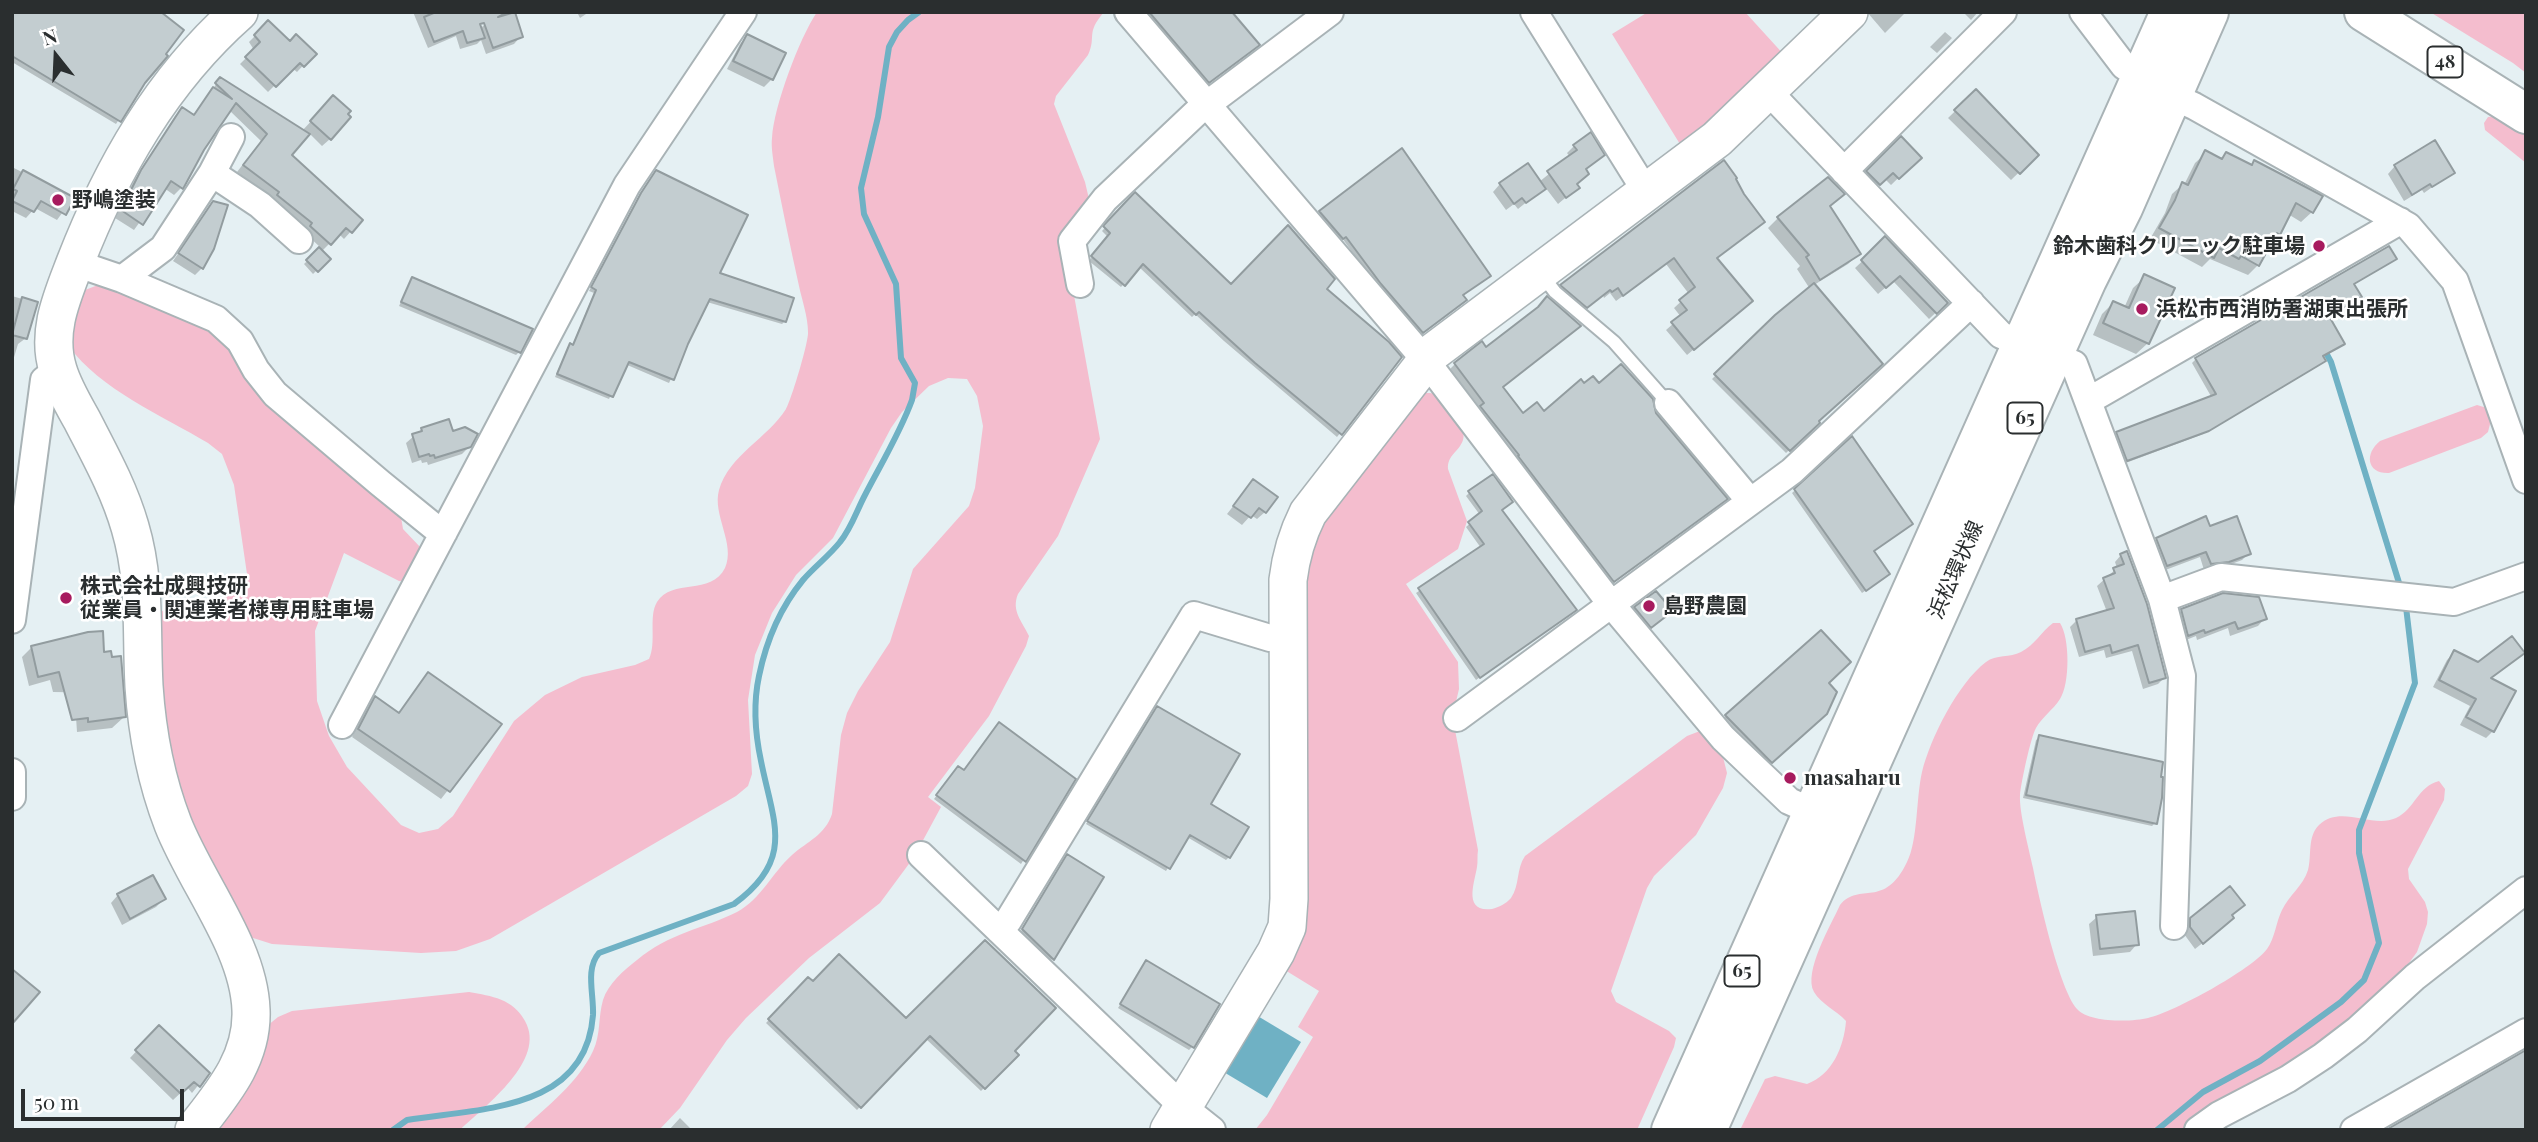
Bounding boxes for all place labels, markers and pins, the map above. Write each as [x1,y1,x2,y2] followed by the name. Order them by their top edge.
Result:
[72,187,156,213] place label: 野嶋塗装
[50,192,66,208] marker: 野嶋塗装
[2053,233,2305,259] place label: 鈴木歯科クリニック駐車場
[2311,238,2327,254] marker: 鈴木歯科クリニック駐車場
[2156,296,2408,322] place label: 浜松市西消防署湖東出張所
[2134,301,2150,317] marker: 浜松市西消防署湖東出張所
[80,573,374,623] place label: 株式会社成興技研 従業員・関連業者様専用駐車場
[58,590,74,606] marker: 株式会社成興技研 従業員・関連業者様専用駐車場
[1663,593,1747,619] place label: 島野農園
[1641,598,1657,614] marker: 島野農園
[1804,765,1901,791] place label: masaharu
[1782,770,1798,786] marker: masaharu

